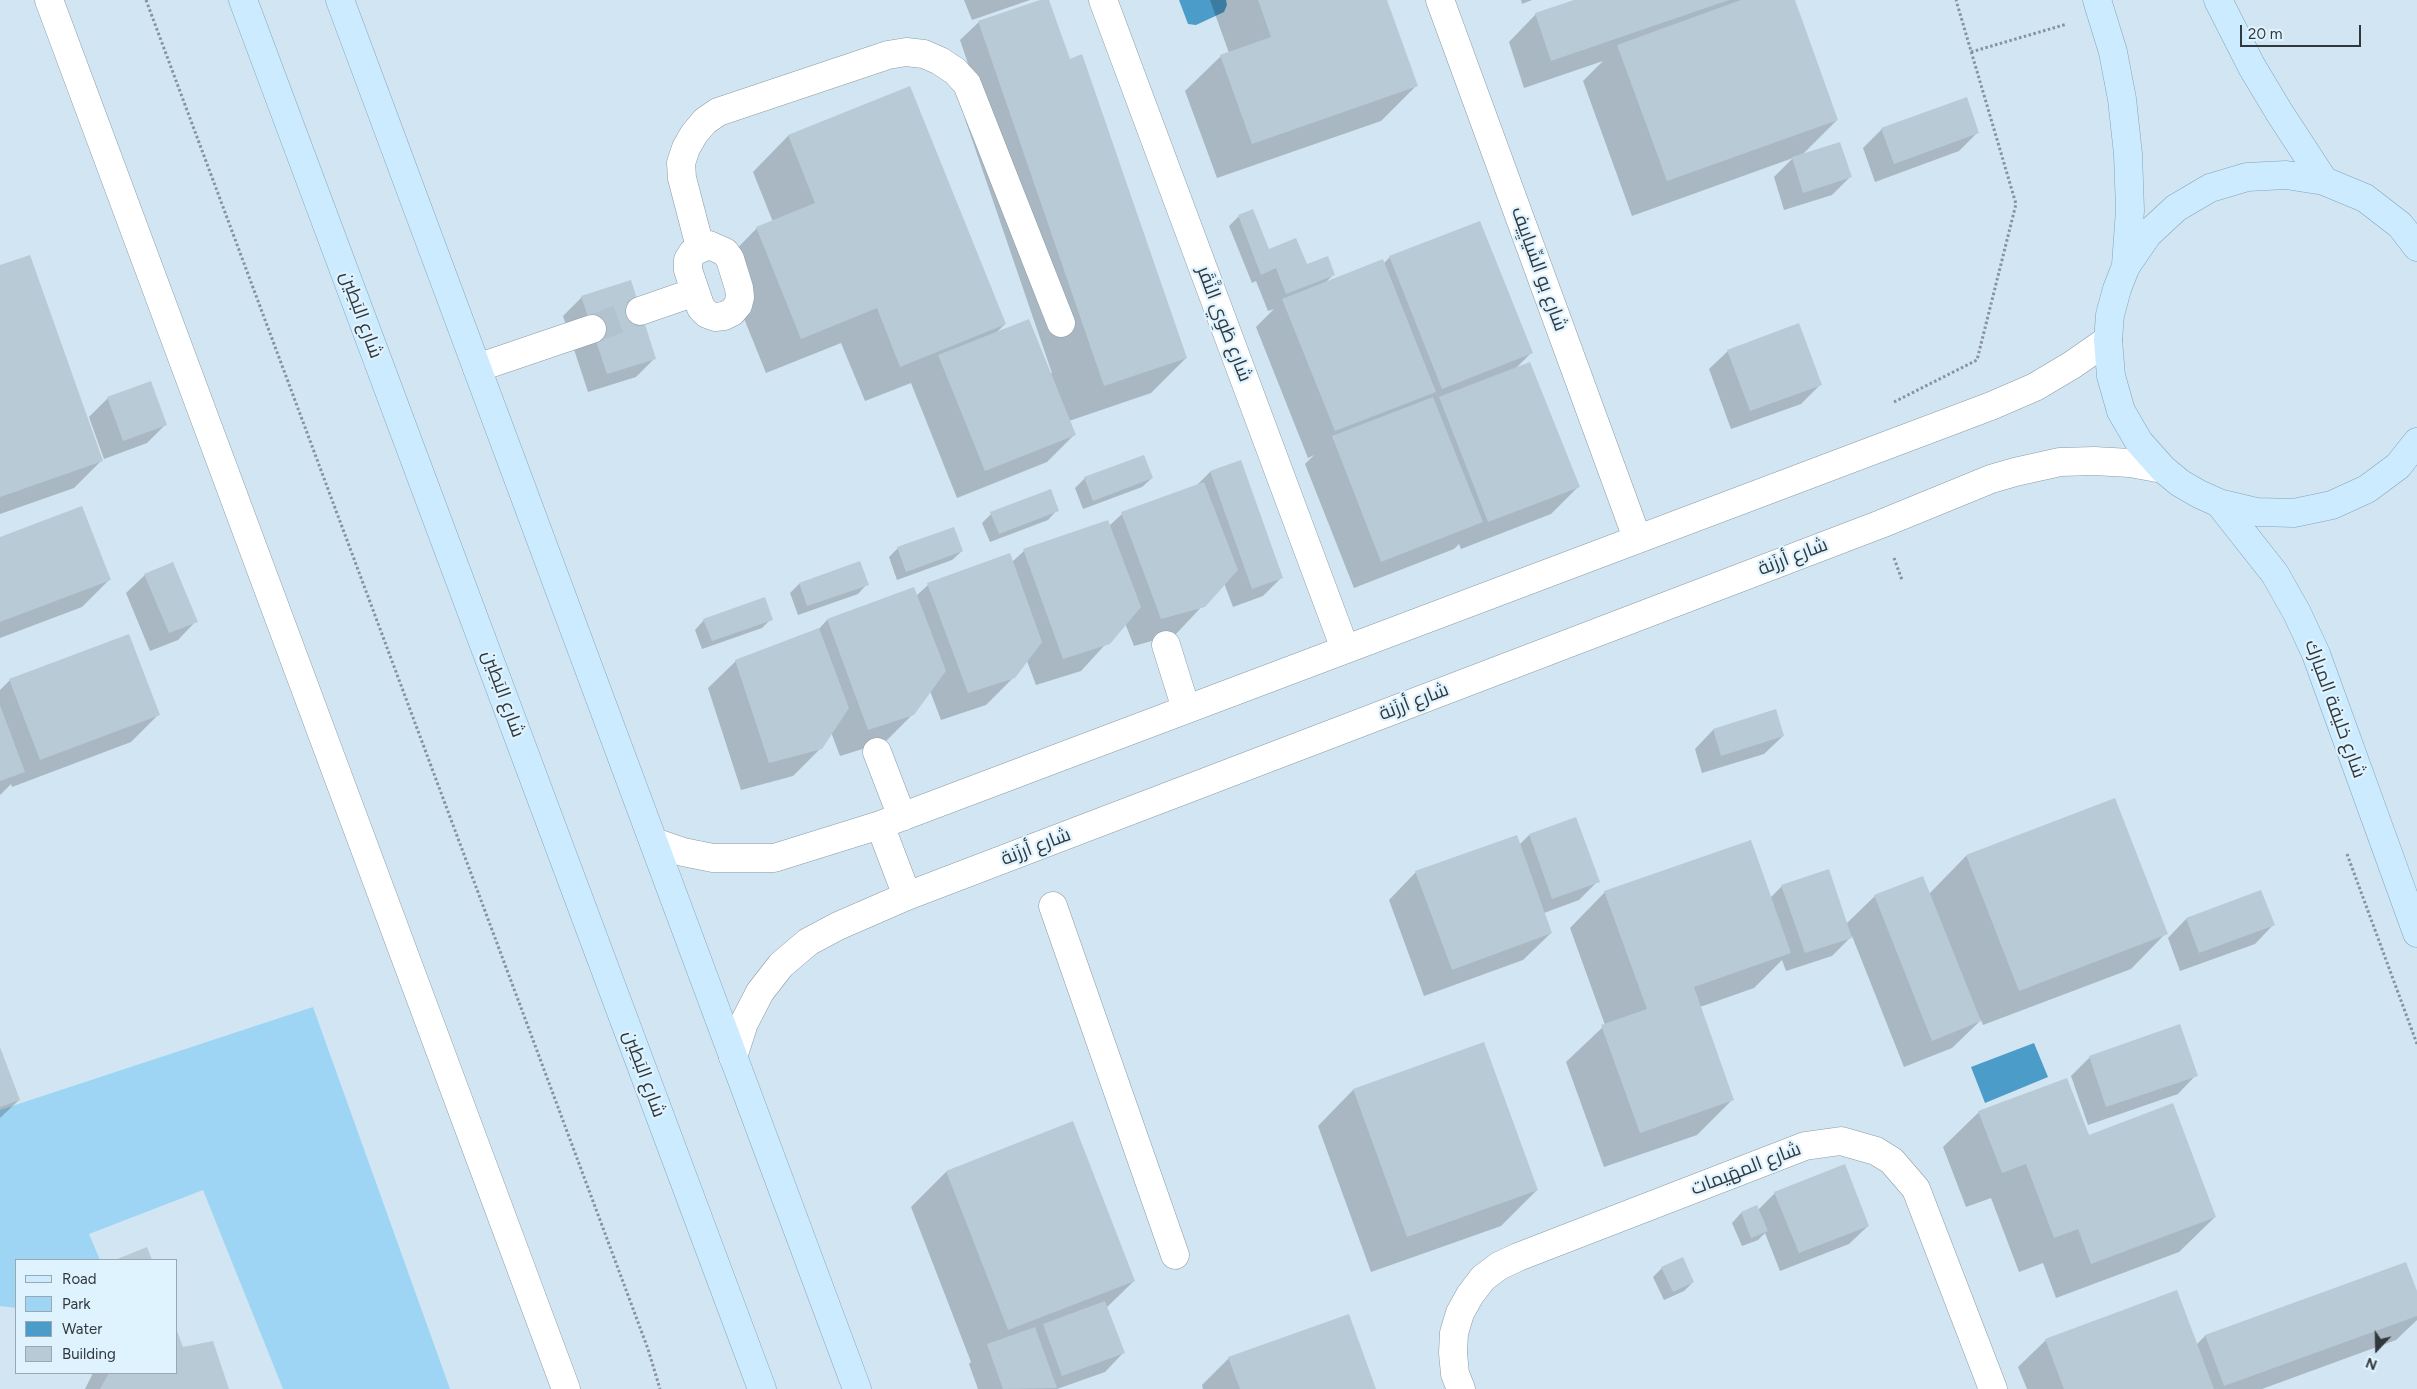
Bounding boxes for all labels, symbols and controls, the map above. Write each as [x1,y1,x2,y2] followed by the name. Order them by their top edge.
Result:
[2242,15,2363,47] scale bar
[2248,25,2282,43] text: 20 m
[1506,204,1572,334] street label: شارع بو السِّيايِيف
[1191,263,1257,385] street label: شارع طَوِي النَّقَر
[335,269,387,361] street label: شارع البَطِين
[1755,533,1831,581] street label: شارع أرزَنة
[2299,637,2371,781] street label: شارع خليفة المبارك
[477,648,529,740] street label: شارع البَطِين
[1376,678,1452,726] street label: شارع أرزَنة
[998,823,1074,871] street label: شارع أرزَنة
[618,1028,670,1120] street label: شارع البَطِين
[1688,1138,1804,1200] street label: شارع المهَيمات
[15,1259,178,1374] legend
[62,1270,97,1288] text: Road
[62,1295,91,1313] text: Park
[62,1320,102,1338] text: Water
[2352,1324,2402,1374] north arrow
[62,1345,116,1363] text: Building
[2363,1354,2380,1373] text: N

